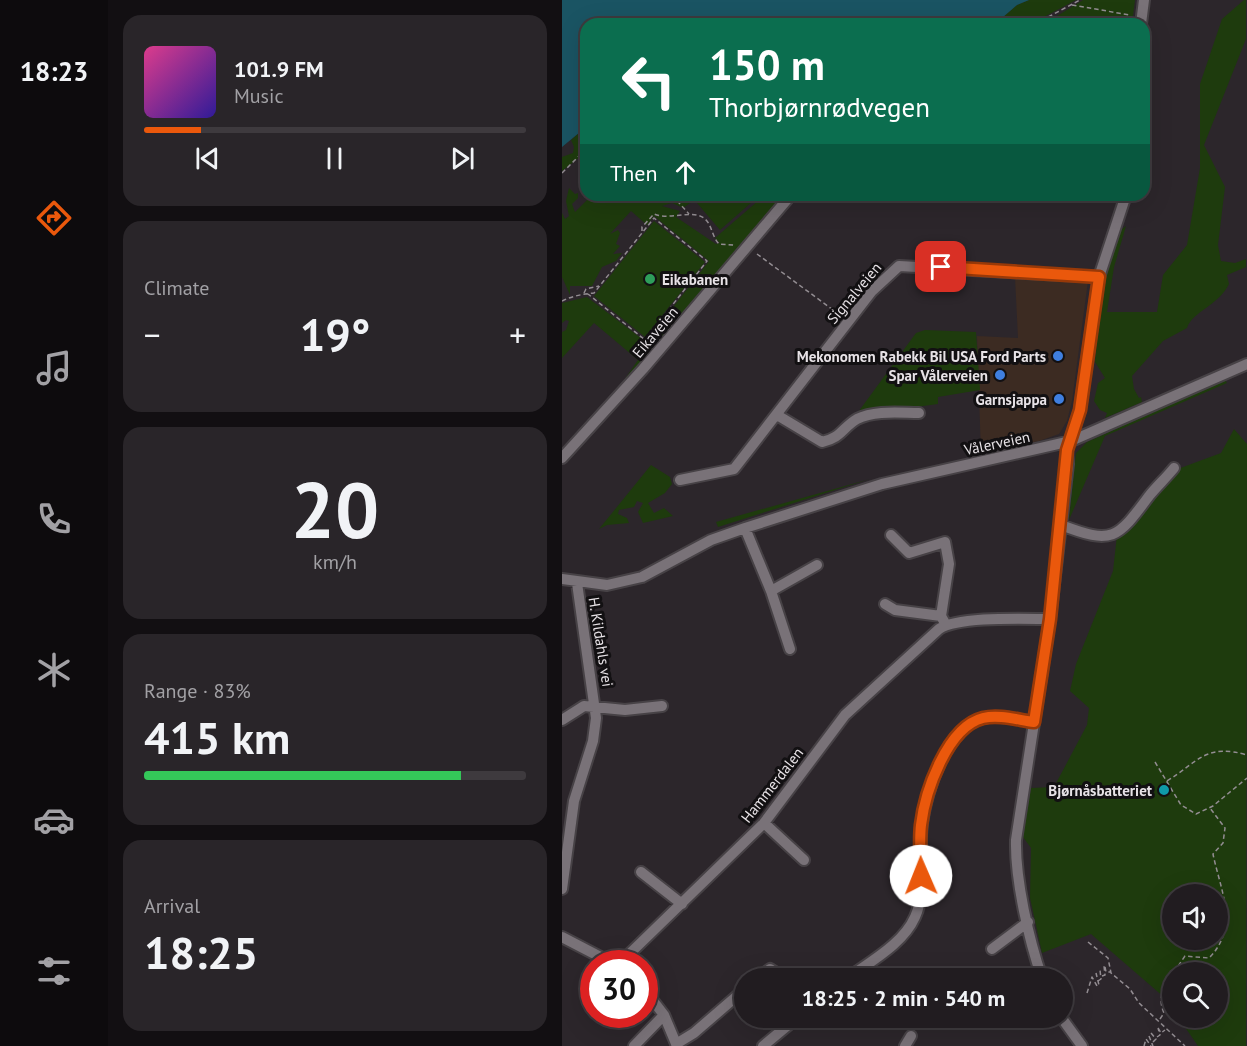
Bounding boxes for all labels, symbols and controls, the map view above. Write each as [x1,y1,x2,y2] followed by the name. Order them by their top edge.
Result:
[709,37,825,92] text: 150 m
[610,42,688,120] icon: left
[20,54,88,88] text: 18:23
[234,55,324,83] text: 101.9 FM
[234,83,283,109] text: Music
[709,90,930,124] text: Thorbjørnrødvegen
[191,142,224,175] icon: previous
[318,142,351,175] icon: pause
[446,142,479,175] icon: next
[669,156,702,189] icon: ahead
[610,159,657,187] text: Then
[33,197,75,239] icon: directions
[915,241,966,292] pin
[924,250,957,283] icon: arrive
[823,258,885,328] street label: Signalveien
[662,270,728,289] place label: Eikabanen
[643,272,657,286] marker: Eikabanen
[144,275,210,301] text: Climate
[628,302,682,362] street label: Eikaveien
[300,305,370,363] text: 19°
[144,313,161,356] text: −
[509,313,526,356] text: +
[33,347,75,389] icon: music
[797,347,1046,366] place label: Mekonomen Rabekk Bil USA Ford Parts
[1051,349,1065,363] marker: Mekonomen Rabekk Bil USA Ford Parts
[888,366,988,385] place label: Spar Vålerveien
[993,368,1007,382] marker: Spar Vålerveien
[976,390,1047,409] place label: Garnsjappa
[1052,392,1066,406] marker: Garnsjappa
[961,427,1032,459] street label: Vålerveien
[291,459,379,560] text: 20
[33,498,75,540] icon: phone
[313,549,357,575] text: km/h
[585,596,617,688] street label: H. Kildahls vei
[33,649,75,691] icon: climate
[144,678,251,704] text: Range · 83%
[144,708,290,766] text: 415 km
[737,744,807,826] street label: Hammerdalen
[1048,781,1153,800] place label: Bjørnåsbatteriet
[1157,783,1171,797] marker: Bjørnåsbatteriet
[33,799,75,841] icon: car
[889,844,953,908] position arrow
[1162,884,1228,1028] map controls
[1162,884,1228,950] button: sound
[144,893,200,919] text: Arrival
[144,923,258,981] text: 18:25
[33,950,75,992] icon: filters
[580,950,658,1028] speed limit sign: 30
[1162,962,1228,1028] button: search
[802,984,1005,1012] text: 18:25 · 2 min · 540 m

